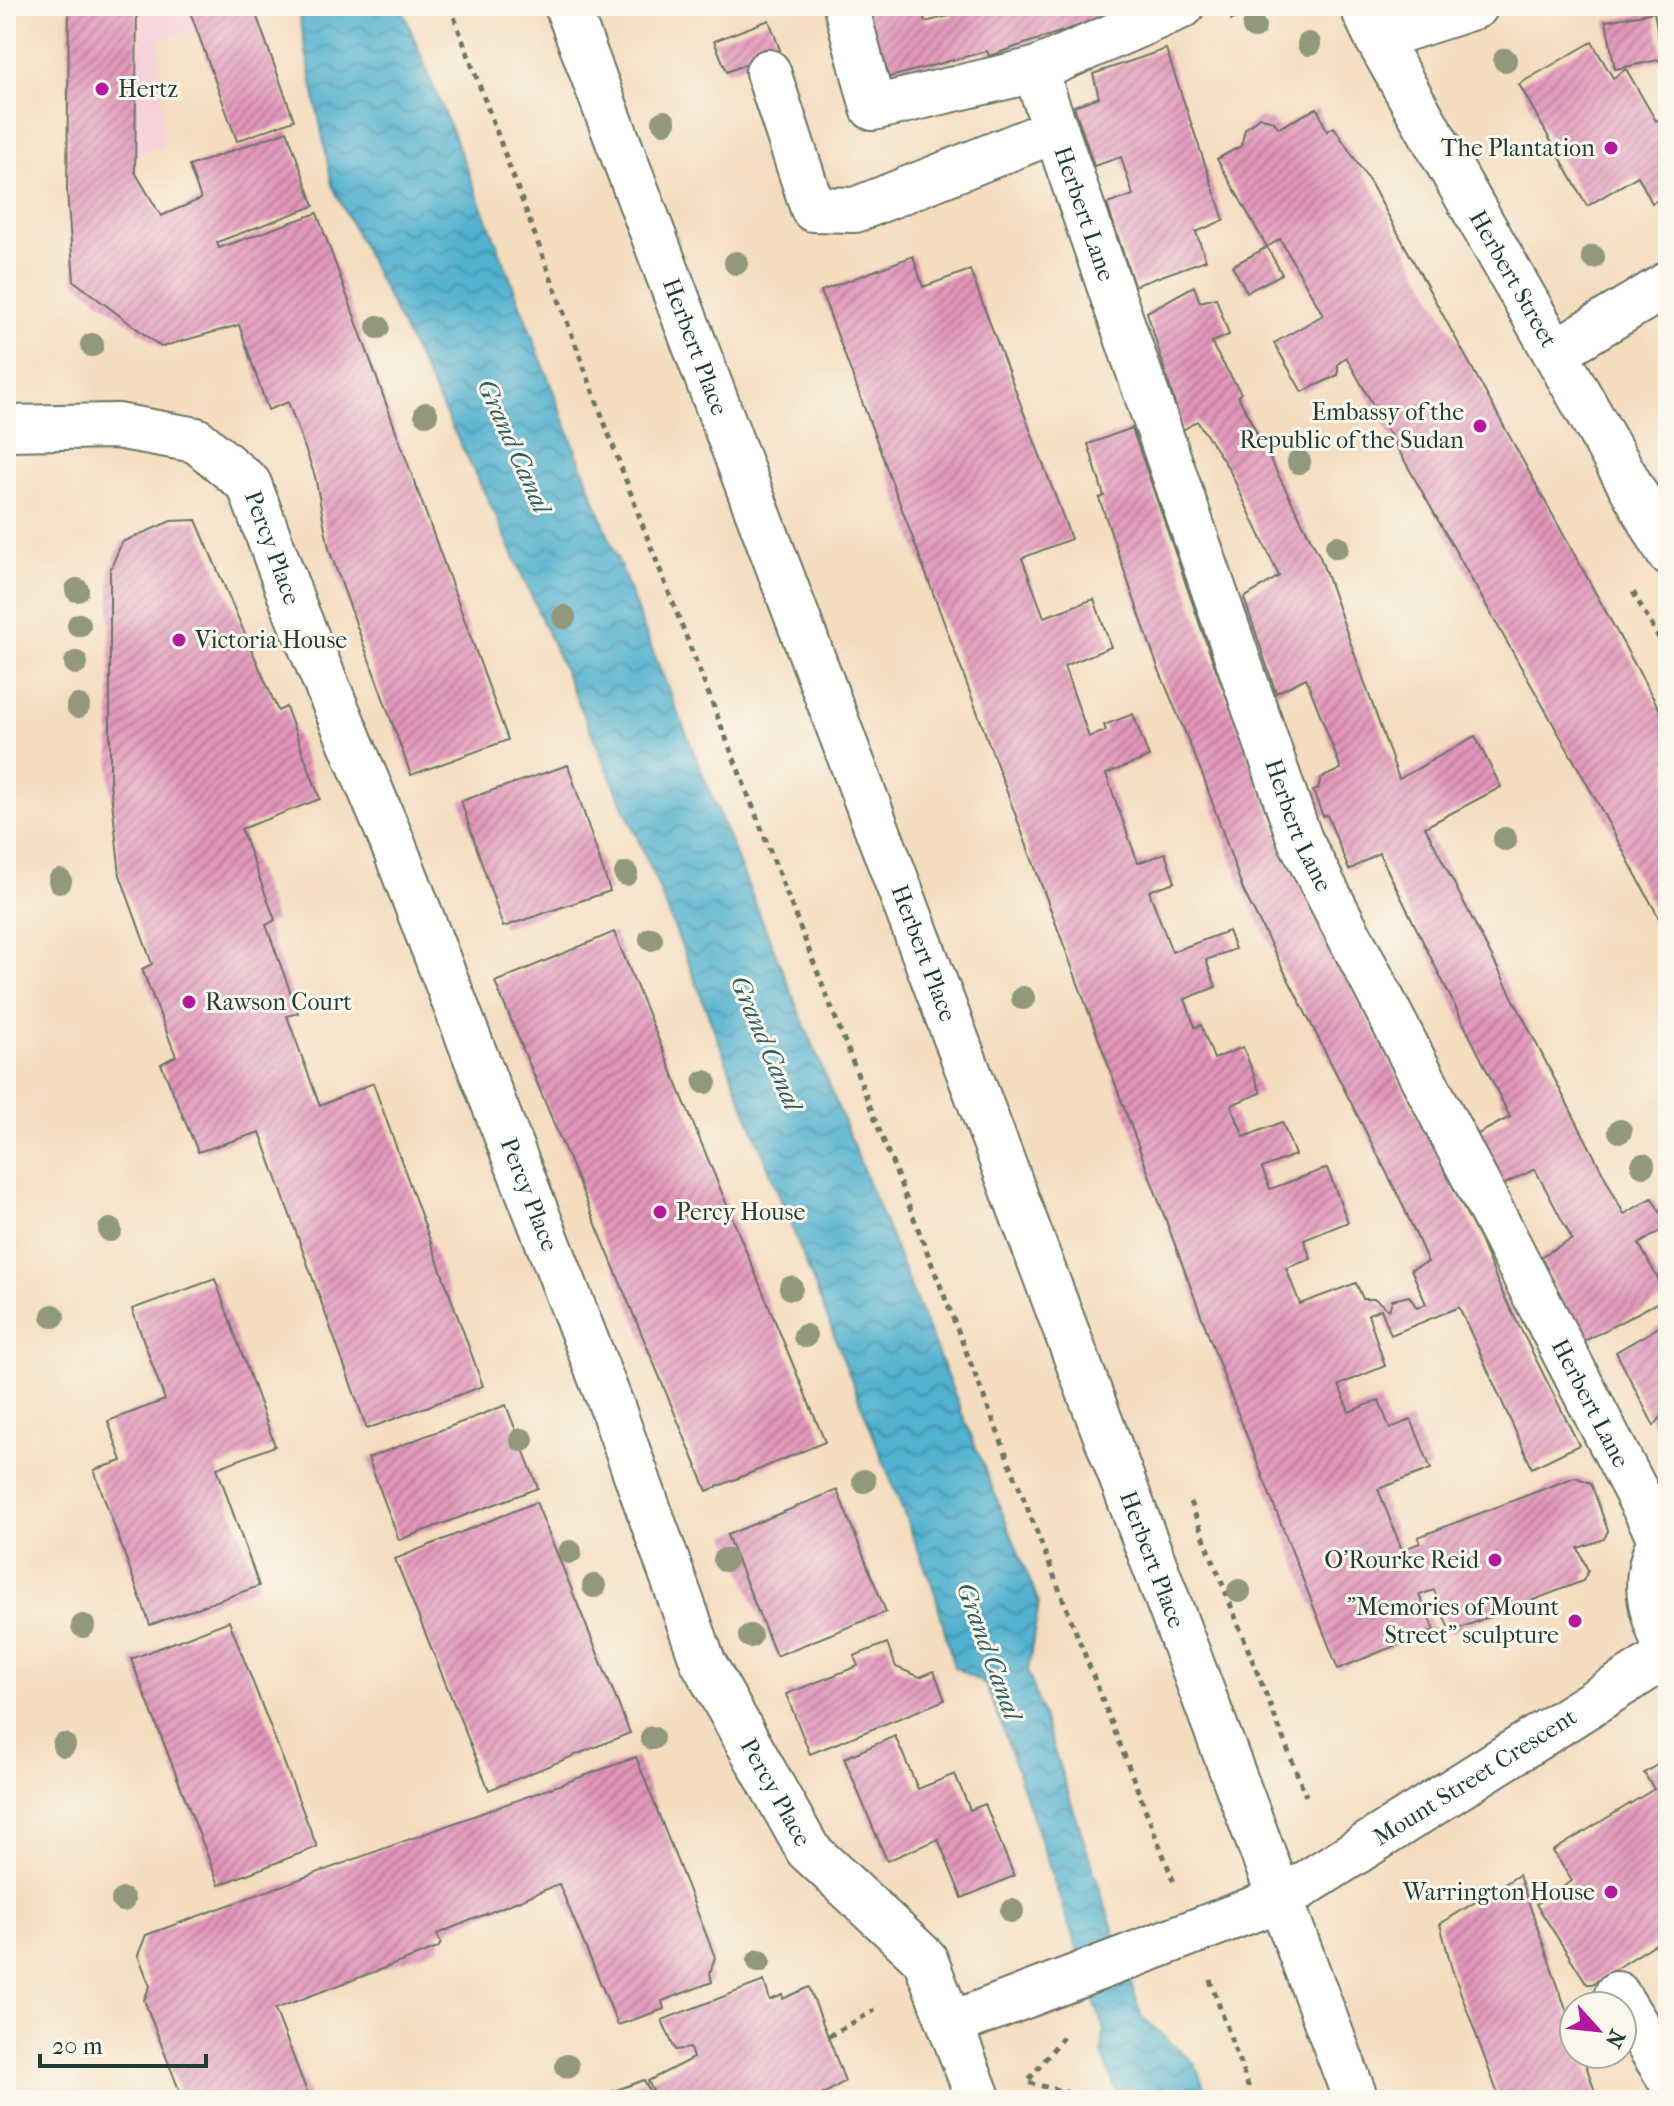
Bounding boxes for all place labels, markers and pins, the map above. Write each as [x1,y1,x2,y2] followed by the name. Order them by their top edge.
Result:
[118,75,178,103] place label: Hertz
[93,80,111,98] marker: Hertz
[1441,134,1595,162] place label: The Plantation
[1602,139,1620,157] marker: The Plantation
[1239,398,1464,454] place label: Embassy of the Republic of the Sudan
[1471,417,1489,435] marker: Embassy of the Republic of the Sudan
[194,626,347,654] place label: Victoria House
[170,631,188,649] marker: Victoria House
[205,988,352,1016] place label: Rawson Court
[180,993,198,1011] marker: Rawson Court
[676,1198,805,1226] place label: Percy House
[651,1203,669,1221] marker: Percy House
[1324,1546,1480,1574] place label: O'Rourke Reid
[1486,1551,1504,1569] marker: O'Rourke Reid
[1347,1593,1559,1649] place label: "Memories of Mount Street" sculpture
[1566,1612,1584,1630] marker: "Memories of Mount Street" sculpture
[1402,1878,1595,1906] place label: Warrington House
[1602,1883,1620,1901] marker: Warrington House

